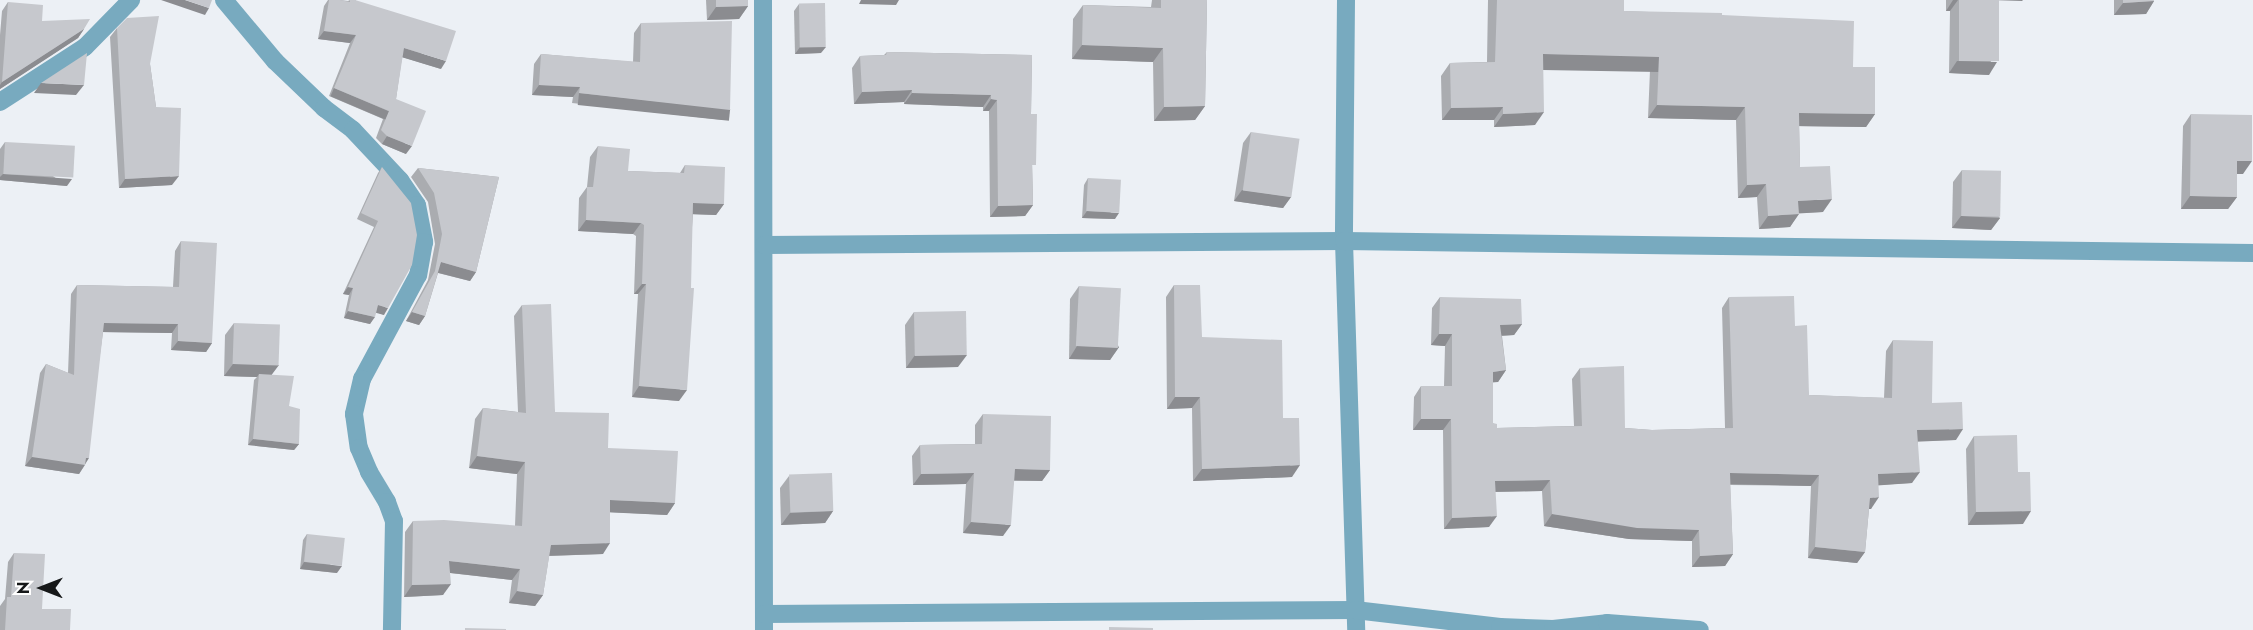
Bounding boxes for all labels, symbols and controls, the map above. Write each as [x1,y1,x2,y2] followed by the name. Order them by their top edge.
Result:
[12,558,72,618] north arrow
[12,582,35,594] text: N

